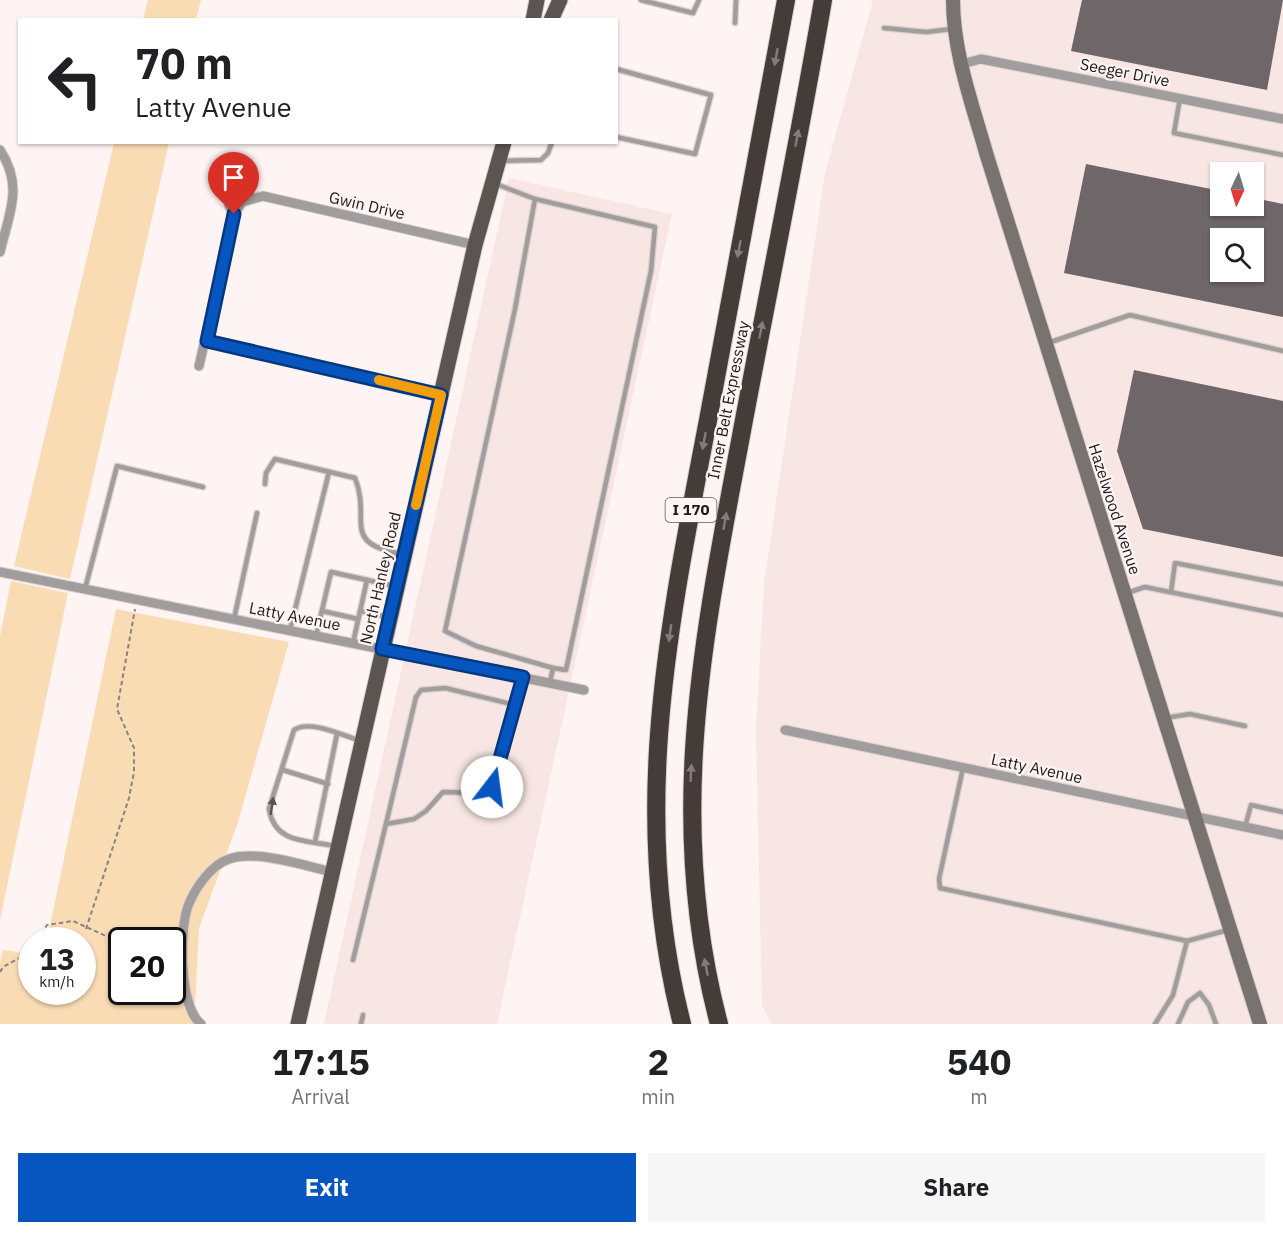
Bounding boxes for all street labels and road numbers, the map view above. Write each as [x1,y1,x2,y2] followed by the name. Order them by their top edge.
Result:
[1079,54,1172,91] street label: Seeger Drive
[327,187,407,223] street label: Gwin Drive
[703,319,753,481] street label: Inner Belt Expressway
[1084,441,1146,577] street label: Hazelwood Avenue
[666,498,716,522] road number: I 170
[355,510,405,646] street label: North Hanley Road
[248,597,343,635] street label: Latty Avenue
[990,749,1085,787] street label: Latty Avenue

